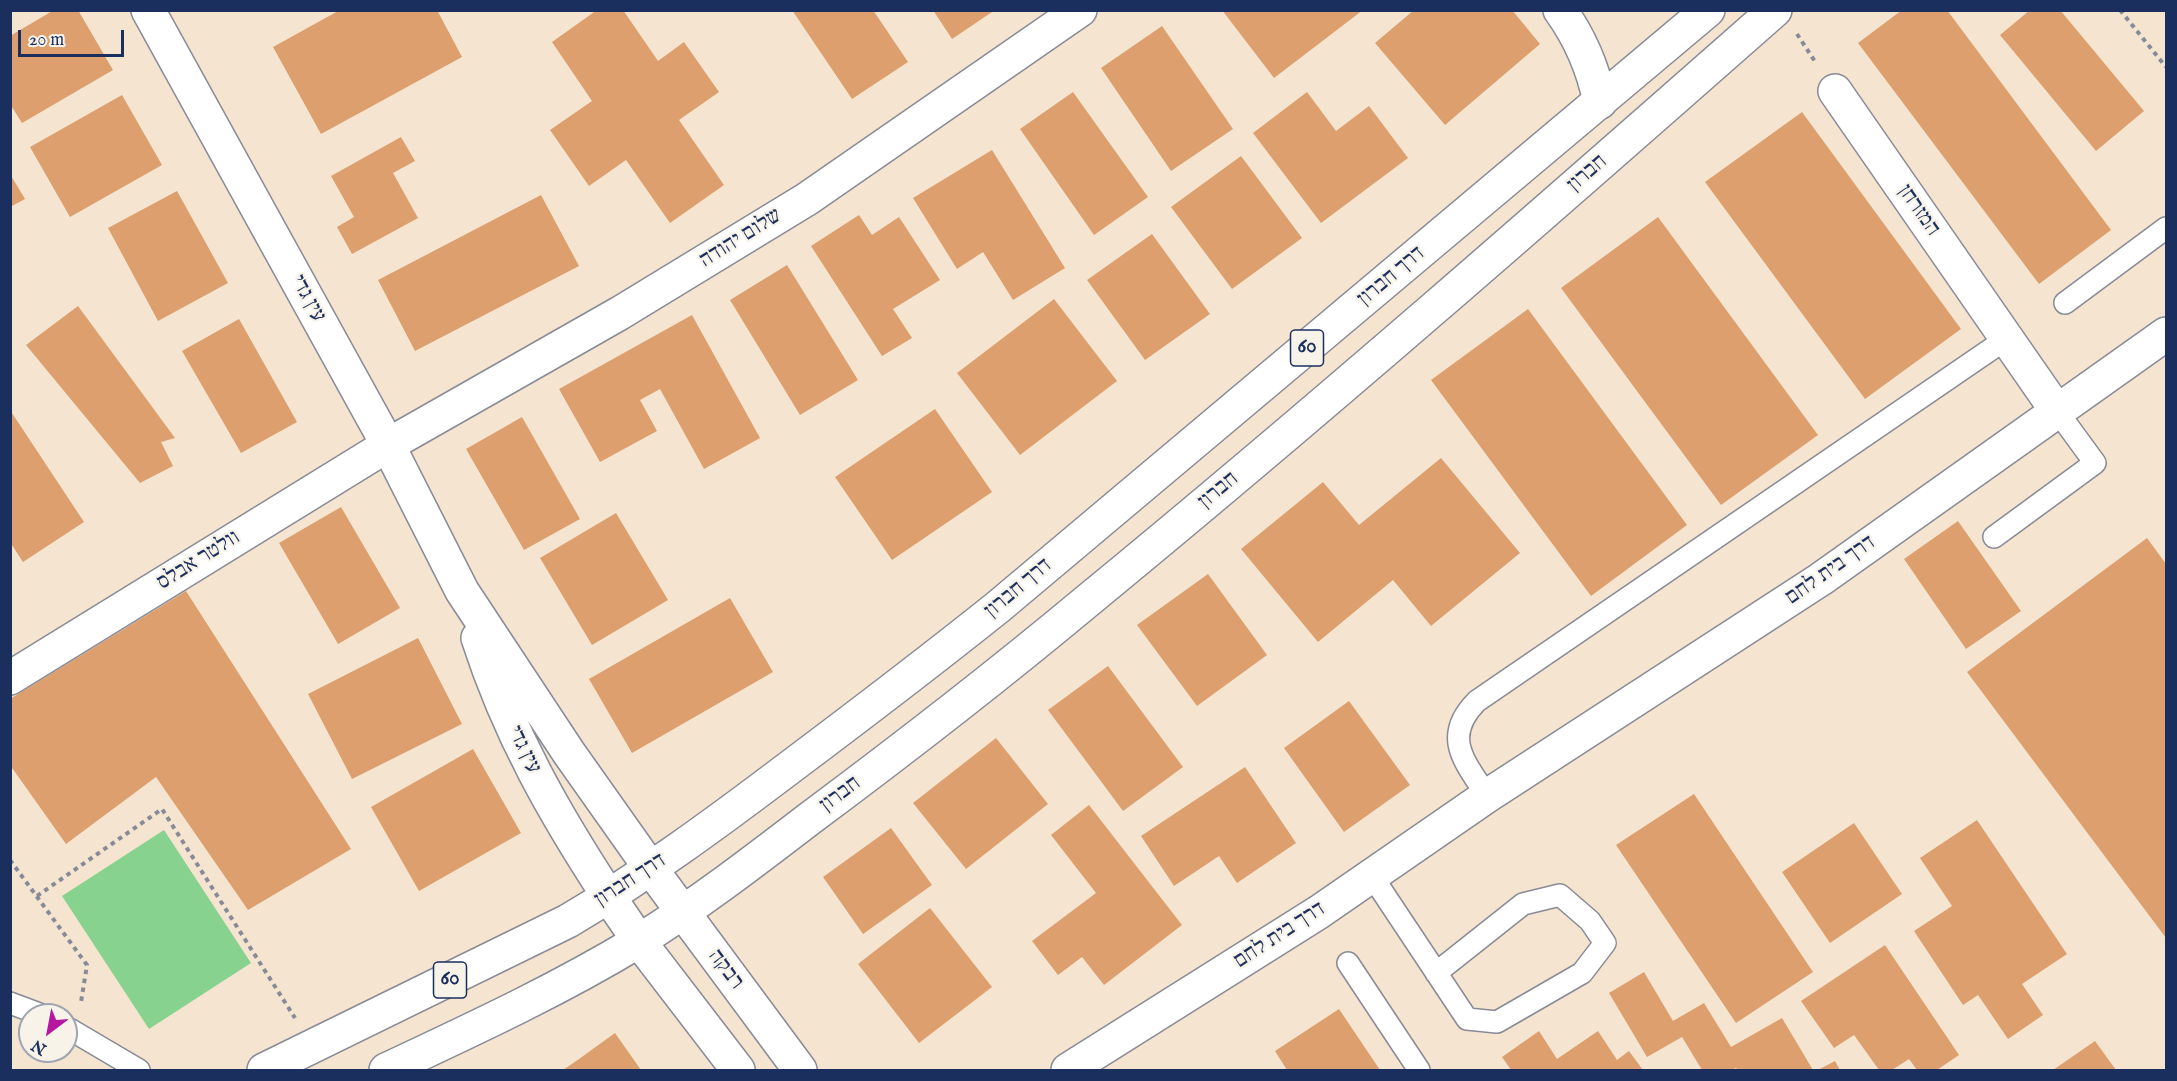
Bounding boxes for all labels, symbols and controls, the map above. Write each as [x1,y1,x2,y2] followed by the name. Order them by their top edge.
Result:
[21,18,128,56] scale bar
[29,29,64,52] text: 20 m
[1563,150,1613,198] street label: חברון
[1891,180,1945,242] street label: המזרחן
[695,203,787,275] street label: שלום יהודה
[1353,241,1431,313] street label: דרך חברון
[283,271,331,327] street label: עין גדי
[1290,330,1324,366] road number: 60
[1194,467,1244,515] street label: חברון
[153,525,245,597] street label: וולטר אבלס
[1781,530,1881,612] street label: דרך בית לחם
[980,553,1058,625] street label: דרך חברון
[500,722,546,778] street label: עין גדי
[815,771,867,819] street label: חברון
[590,848,672,914] street label: דרך חברון
[1229,897,1331,975] street label: דרך בית לחם
[701,945,749,995] street label: רבקה
[434,962,466,998] road number: 60
[18,1003,78,1063] north arrow
[28,1034,51,1059] text: N

